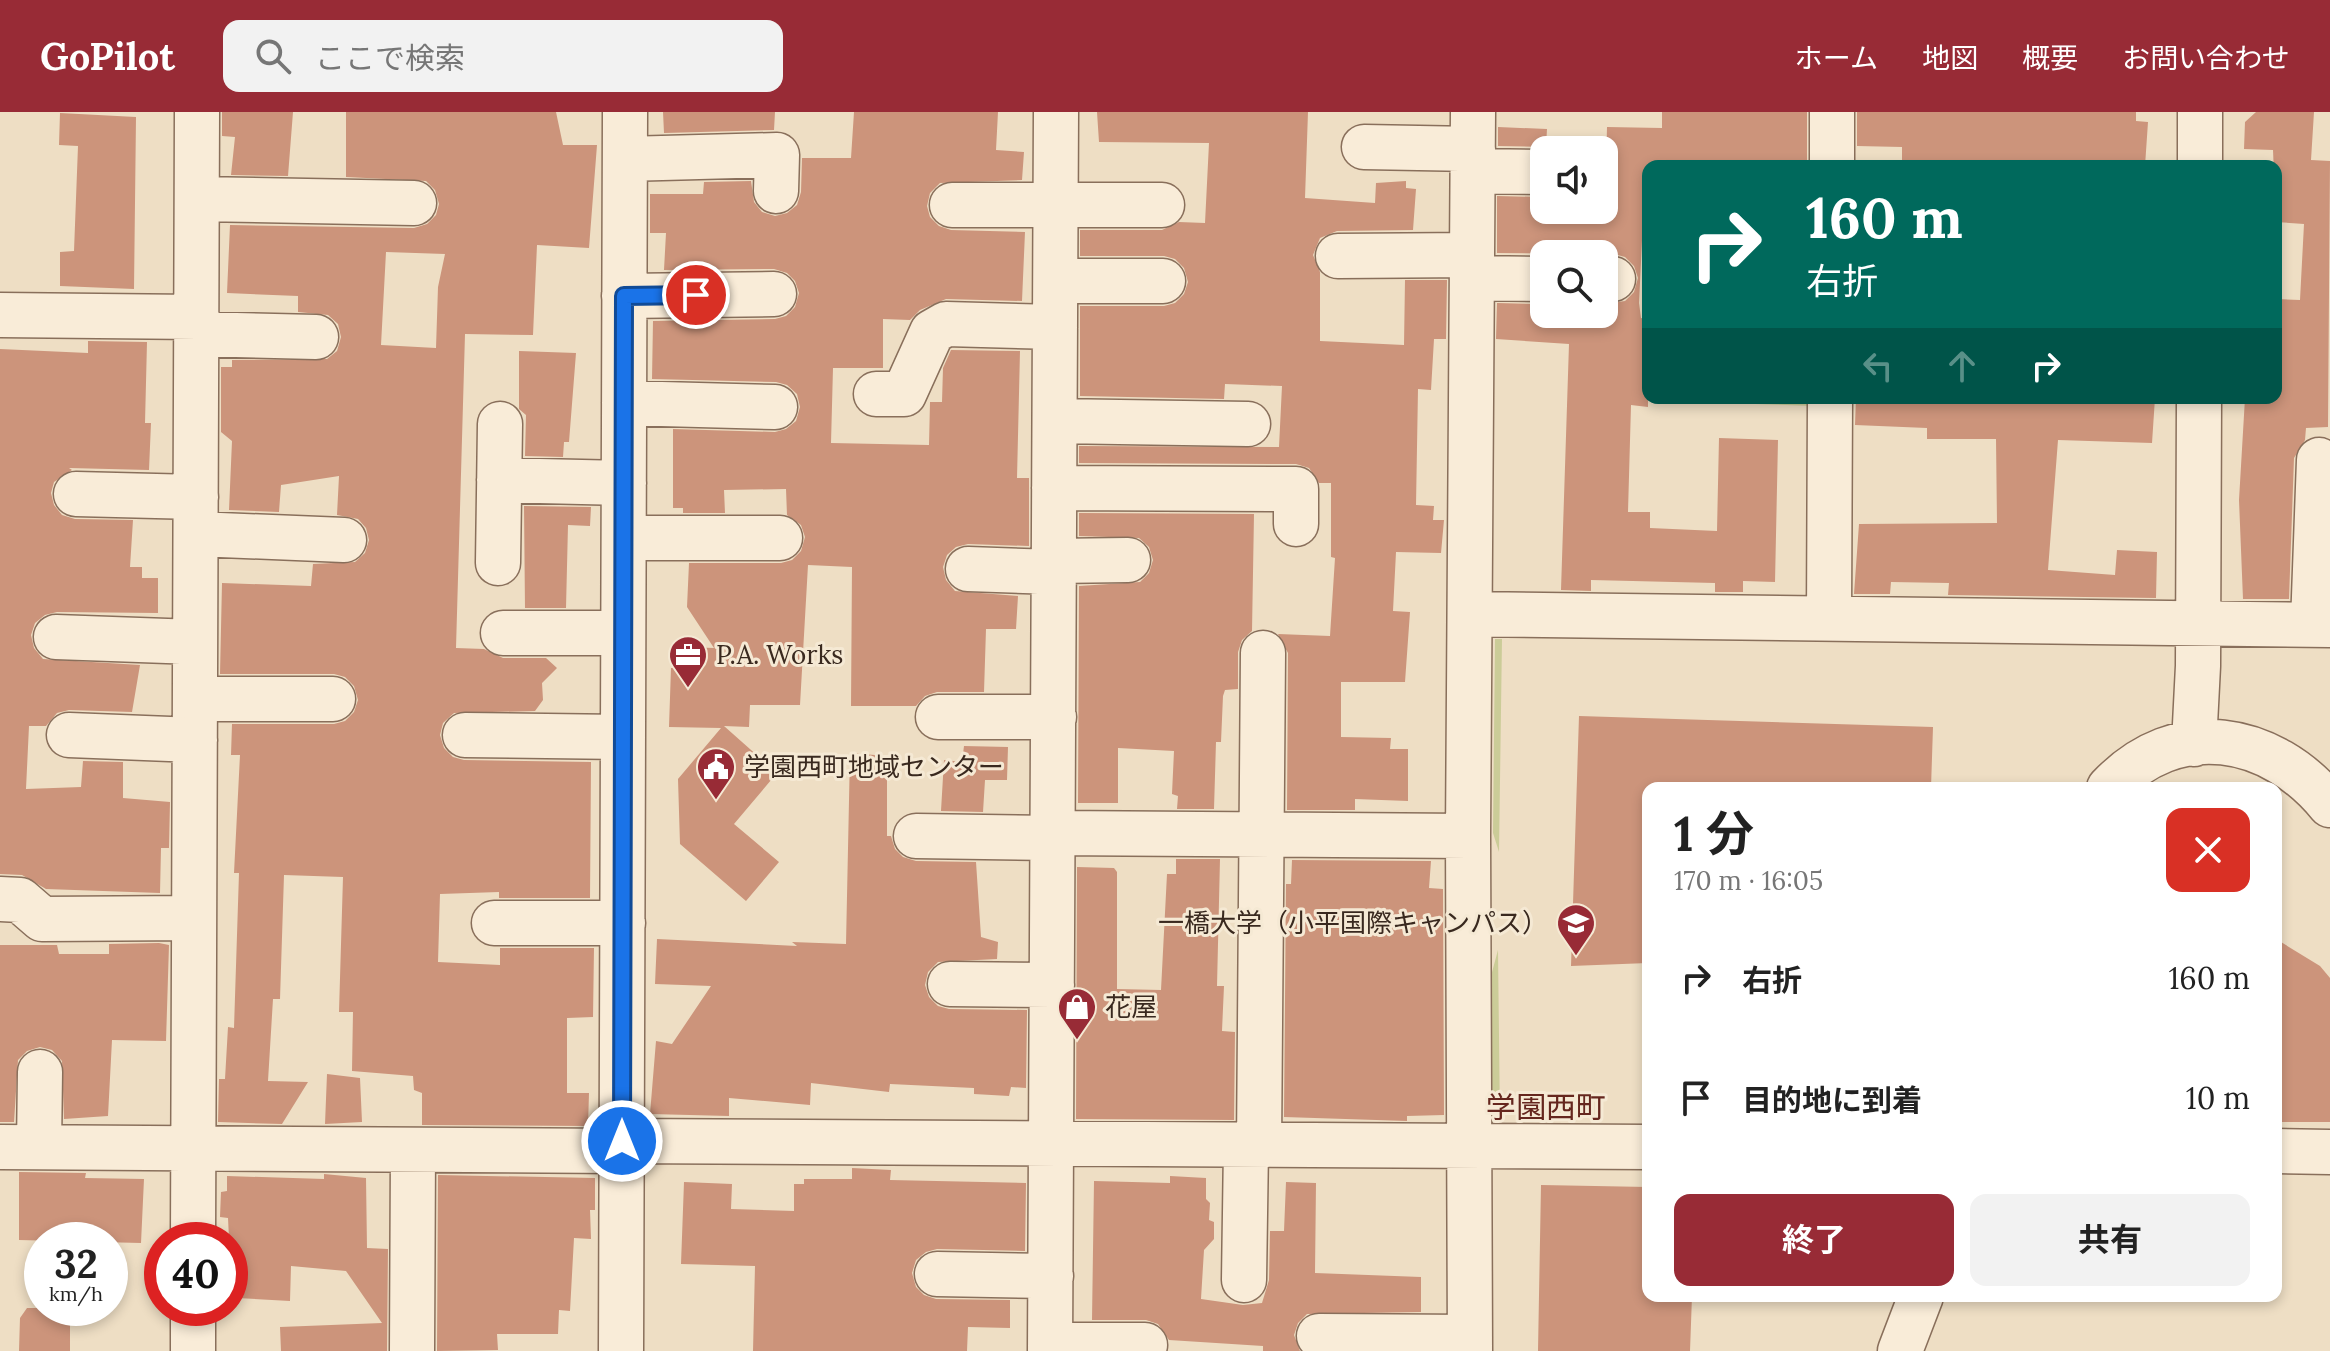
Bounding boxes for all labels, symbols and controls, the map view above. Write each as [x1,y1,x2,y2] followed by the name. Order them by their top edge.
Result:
[223,20,783,92] search box
[40,32,175,80] text: GoPilot
[251,34,295,78] icon: search
[315,39,465,77] text: ここで検索
[1795,40,1878,76] text: ホーム
[1922,40,1978,76] text: 地図
[2022,40,2078,76] text: 概要
[2122,40,2290,76] text: お問い合わせ
[1530,136,1618,328] map controls
[1530,136,1618,224] button: sound
[1806,182,1963,253] text: 160 m
[1674,192,1778,296] icon: right
[1530,240,1618,328] button: search
[1806,258,1878,304] text: 右折
[662,261,730,329] pin
[674,273,718,317] icon: arrive
[1856,344,1900,388] icon: left
[1940,344,1984,388] icon: ahead
[2024,344,2068,388] icon: right
[667,634,709,689] office icon: P.A. Works
[716,638,843,671] place label: P.A. Works
[695,746,737,801] public building icon: 学園西町地域センター
[744,750,1004,783] place label: 学園西町地域センター
[1674,803,1754,864] text: 1 分
[2166,808,2250,892] button: close
[1674,864,1823,897] text: 170 m · 16:05
[1555,902,1597,957] school or university icon: 一橋大学（小平国際キャンパス）
[1158,906,1548,939] place label: 一橋大学（小平国際キャンパス）
[1674,956,1718,1000] icon: right
[2168,959,2250,997] text: 160 m
[1742,961,1802,999] text: 右折
[1056,986,1098,1041] shop icon: 花屋
[1105,990,1157,1023] place label: 花屋
[1674,1076,1718,1120] icon: arrive
[2186,1079,2250,1117] text: 10 m
[1742,1081,1922,1119] text: 目的地に到着
[1486,1088,1606,1126] district label: 学園西町
[580,1099,664,1183] position arrow
[1674,1194,1954,1286] button: 終了
[1970,1194,2250,1286] button: 共有
[144,1222,248,1326] speed limit sign: 40
[54,1238,98,1289] text: 32
[49,1281,103,1306] text: km/h

